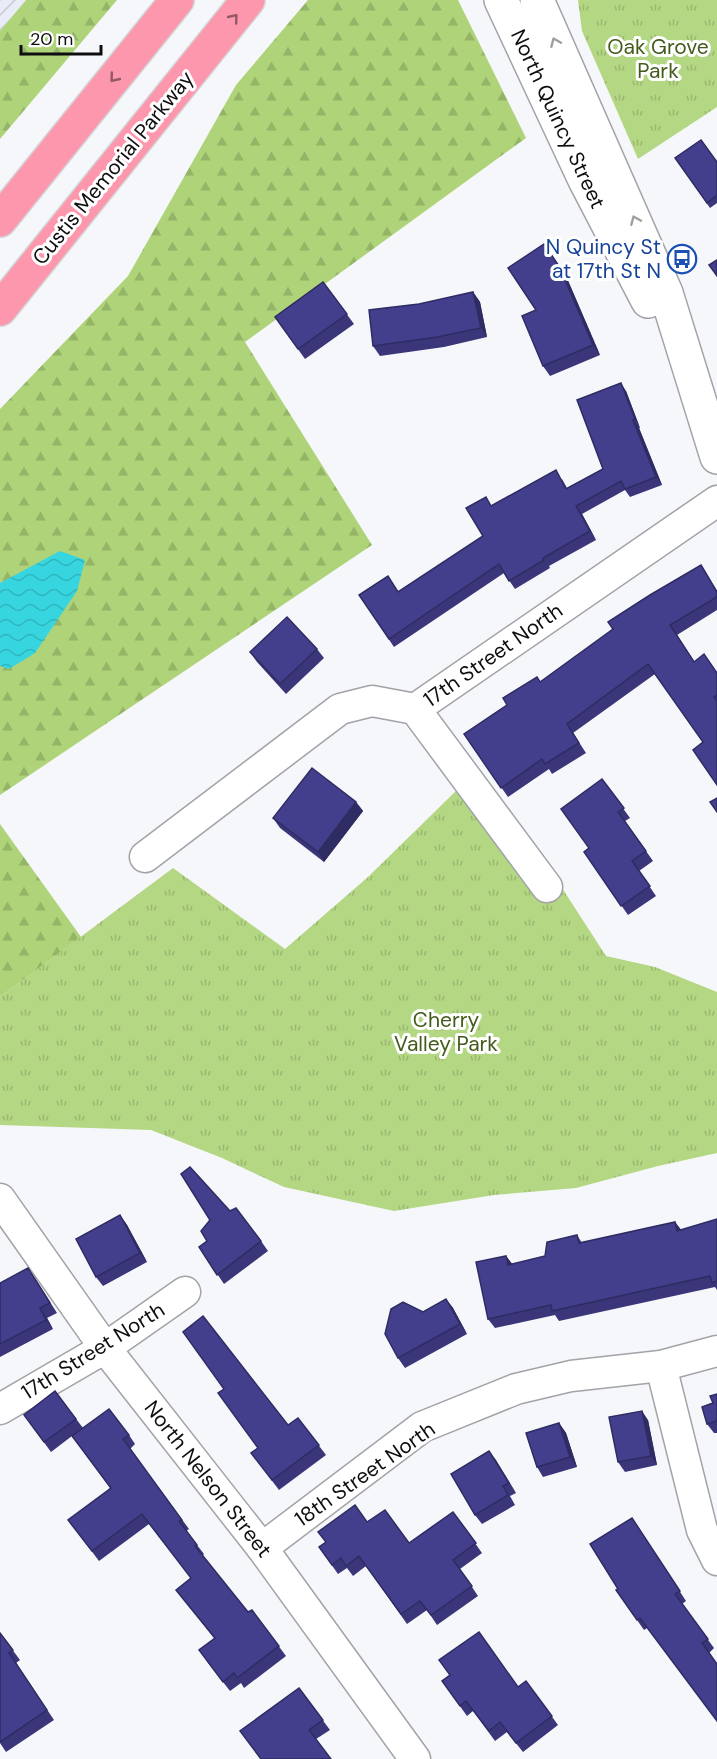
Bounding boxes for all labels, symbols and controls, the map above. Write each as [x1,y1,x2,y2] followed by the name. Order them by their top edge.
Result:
[227,13,238,24] one-way arrow
[21,18,100,56] scale bar
[504,25,612,213] street label: North Quincy Street
[30,27,73,51] text: 20 m
[607,33,709,85] park label: Oak Grove Park
[550,37,562,48] one-way arrow
[26,65,200,271] street label: Custis Memorial Parkway
[110,71,121,82] one-way arrow
[630,215,642,226] one-way arrow
[546,233,661,285] place label: N Quincy St at 17th St N
[666,243,698,275] bus stop icon: N Quincy St at 17th St N
[418,597,568,713] street label: 17th Street North
[394,1006,498,1058] park label: Cherry Valley Park
[16,1296,170,1406] street label: 17th Street North
[138,1395,278,1563] street label: North Nelson Street
[289,1415,441,1533] street label: 18th Street North

